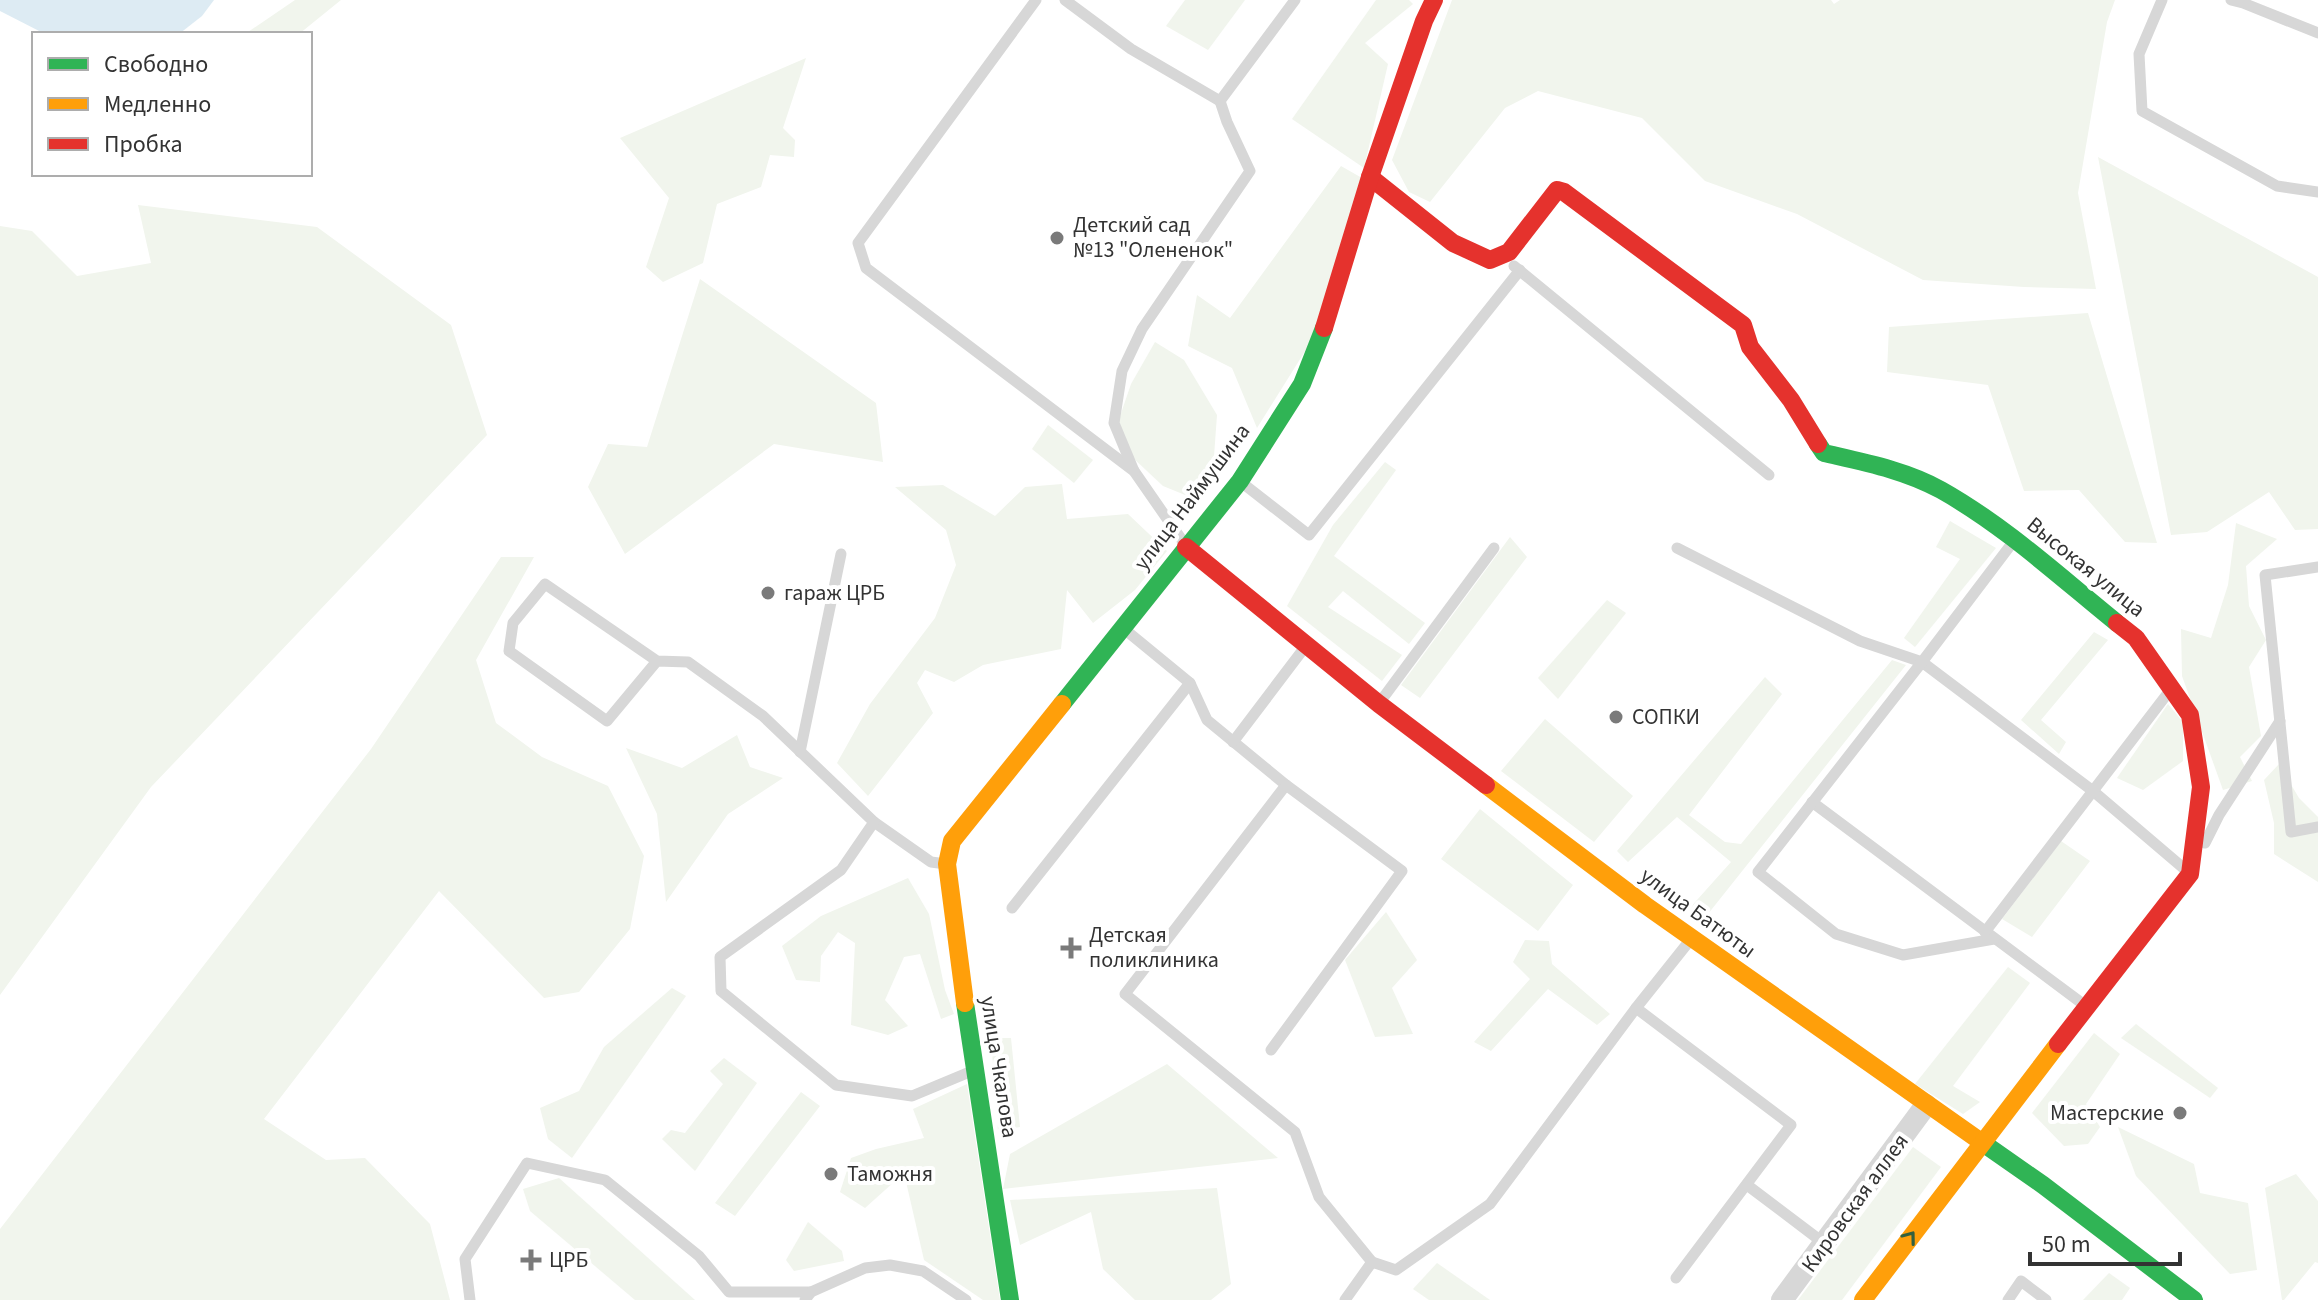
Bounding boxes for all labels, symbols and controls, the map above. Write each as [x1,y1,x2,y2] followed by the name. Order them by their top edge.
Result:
[32,32,312,176] legend
[104,47,208,82] text: Свободно
[104,87,211,122] text: Медленно
[104,127,183,162] text: Пробка
[1073,209,1233,266] place label: Детский сад №13 "Олененок"
[1048,229,1066,247] marker: Детский сад №13 "Олененок"
[1126,417,1258,577] street label: улица Наймушина
[2020,509,2152,625] street label: Высокая улица
[784,577,885,609] place label: гараж ЦРБ
[759,584,777,602] marker: гараж ЦРБ
[1632,701,1700,733] place label: СОПКИ
[1607,708,1625,726] marker: СОПКИ
[1633,860,1763,966] street label: улица Батюты
[1089,919,1219,976] place label: Детская поликлиника
[1060,937,1082,959] marker: Детская поликлиника
[972,994,1026,1140] street label: улица Чкалова
[2050,1097,2164,1129] place label: Мастерские
[2171,1104,2189,1122] marker: Мастерские
[1794,1127,1916,1279] street label: Кировская аллея
[847,1158,933,1190] place label: Таможня
[822,1165,840,1183] marker: Таможня
[2030,1216,2180,1266] scale bar
[2042,1227,2091,1262] text: 50 m
[1900,1232,1915,1246] one-way arrow
[549,1244,588,1276] place label: ЦРБ
[520,1249,542,1271] marker: ЦРБ

